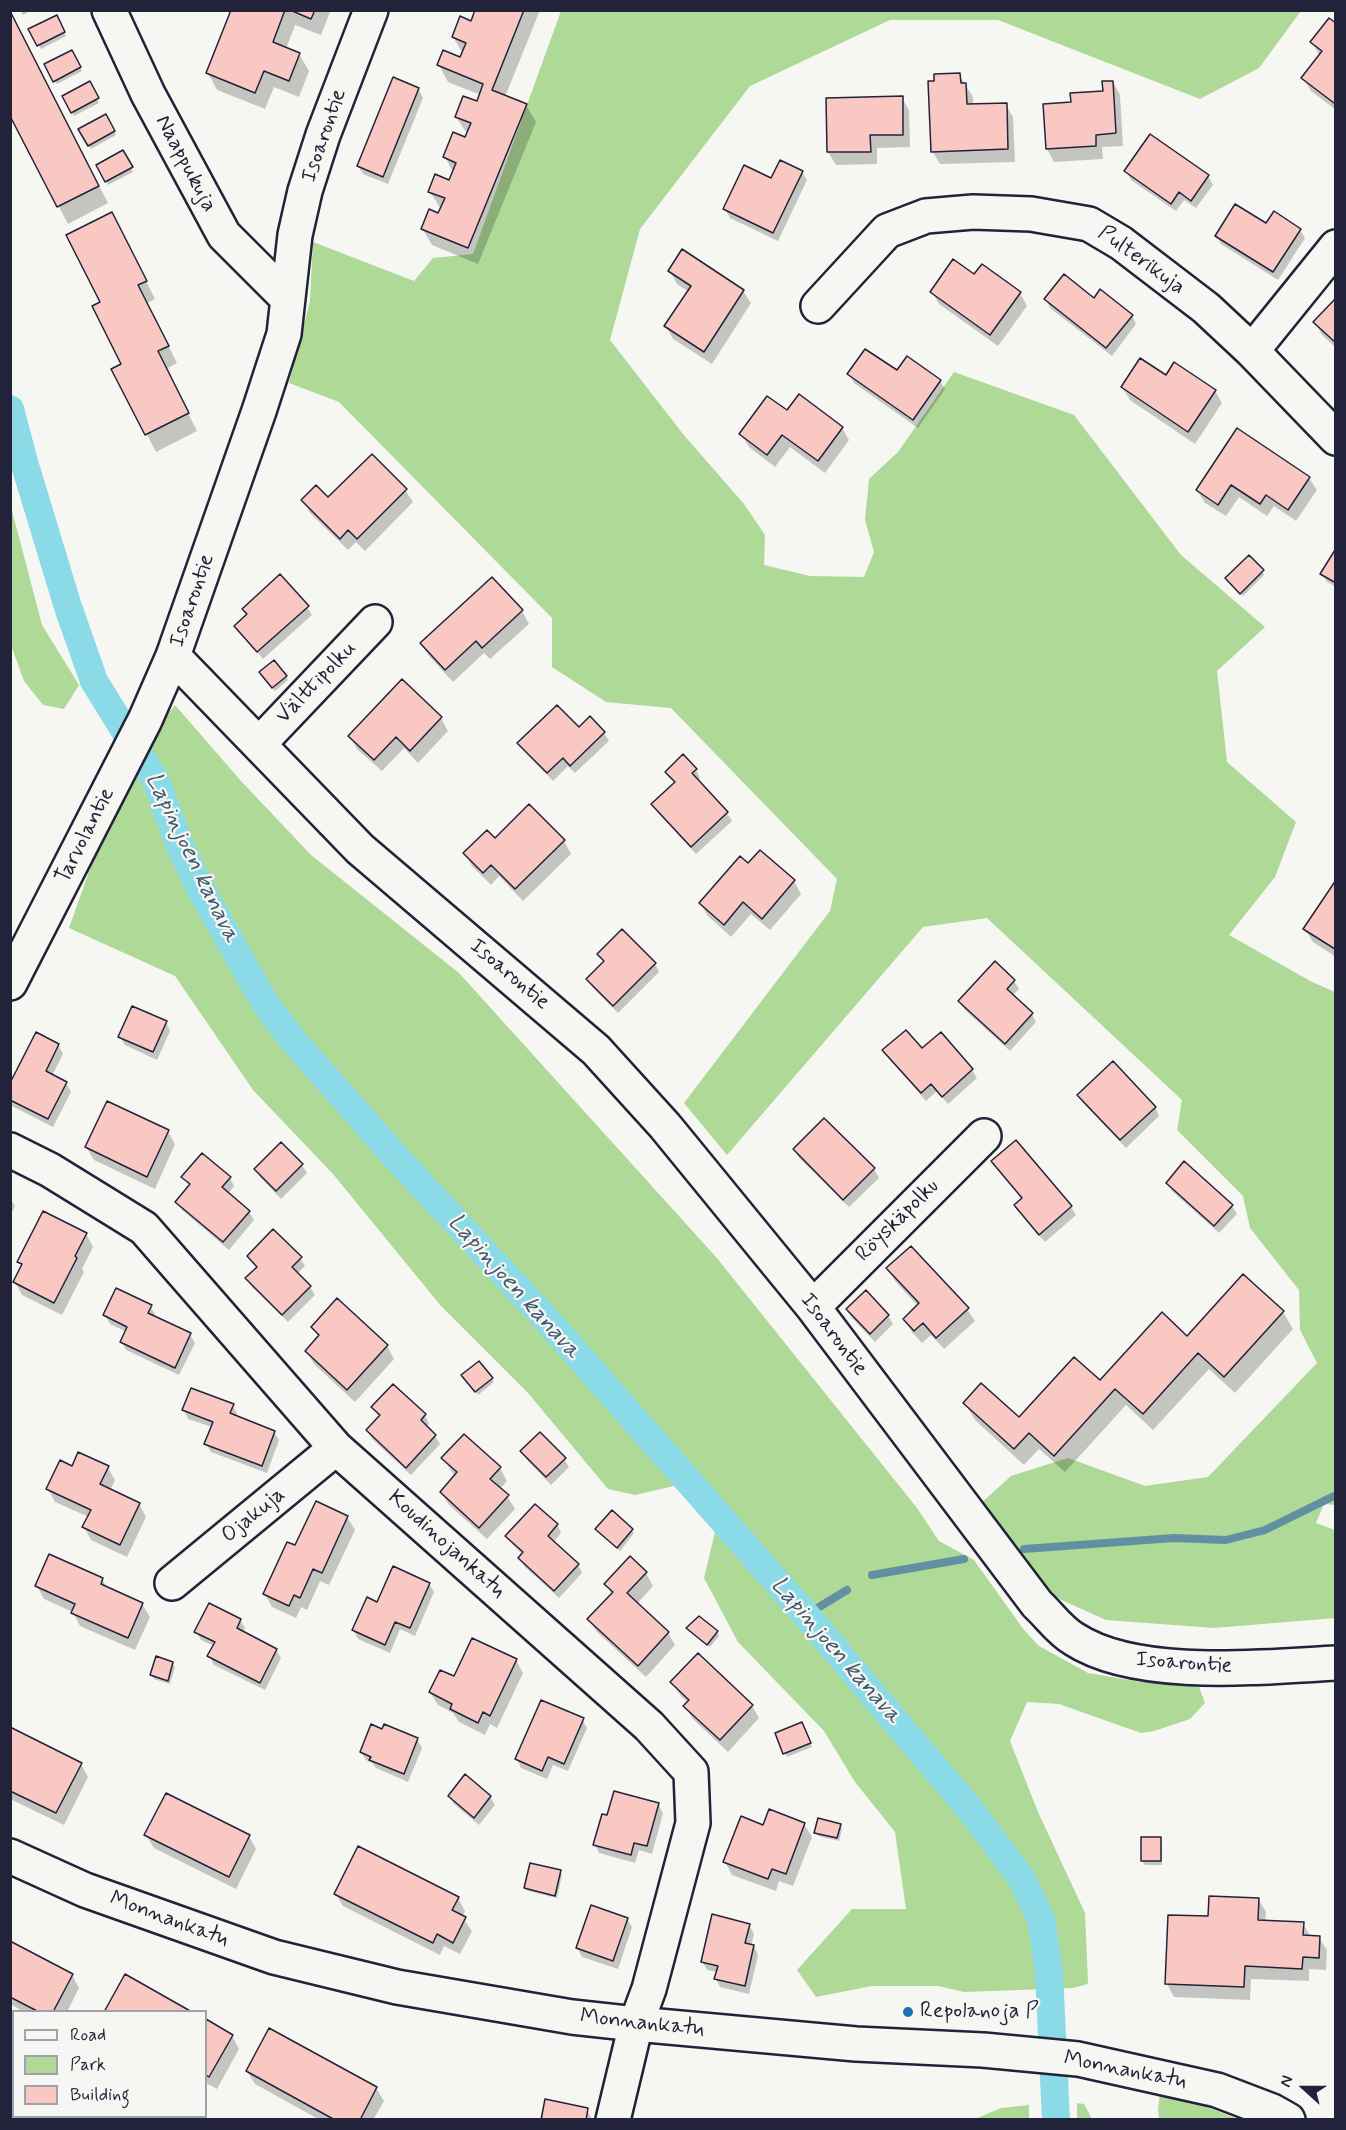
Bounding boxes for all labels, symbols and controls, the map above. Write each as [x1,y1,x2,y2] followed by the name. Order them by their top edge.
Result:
[297,86,353,186] street label: Isoarontie
[148,111,222,217] street label: Naappukuja
[1092,221,1190,301] street label: Pulterikuja
[165,551,221,651] street label: Isoarontie
[271,636,363,730] street label: Välttipolku
[138,769,244,947] water label: Lapinjoen kanava
[51,784,121,888] street label: Tarvolantie
[464,934,554,1016] street label: Isoarontie
[851,1174,945,1268] street label: Röyskäpolku
[440,1209,586,1365] water label: Lapinjoen kanava
[793,1288,873,1382] street label: Isoarontie
[217,1482,291,1550] street label: Ojakuja
[382,1485,510,1605] street label: Koudinojankatu
[763,1572,907,1730] water label: Lapinjoen kanava
[1135,1647,1233,1681] street label: Isoarontie
[106,1886,232,1954] street label: Monnankatu
[920,1999,1039,2025] place label: Repolanoja P
[579,2004,705,2044] street label: Monnankatu
[901,2005,915,2019] marker: Repolanoja P
[12,2010,207,2118] legend
[70,2023,106,2047] text: Road
[1061,2046,1189,2096] street label: Monnankatu
[70,2053,106,2077] text: Park
[1274,2058,1334,2118] north arrow
[1275,2073,1298,2090] text: N
[70,2083,130,2107] text: Building

